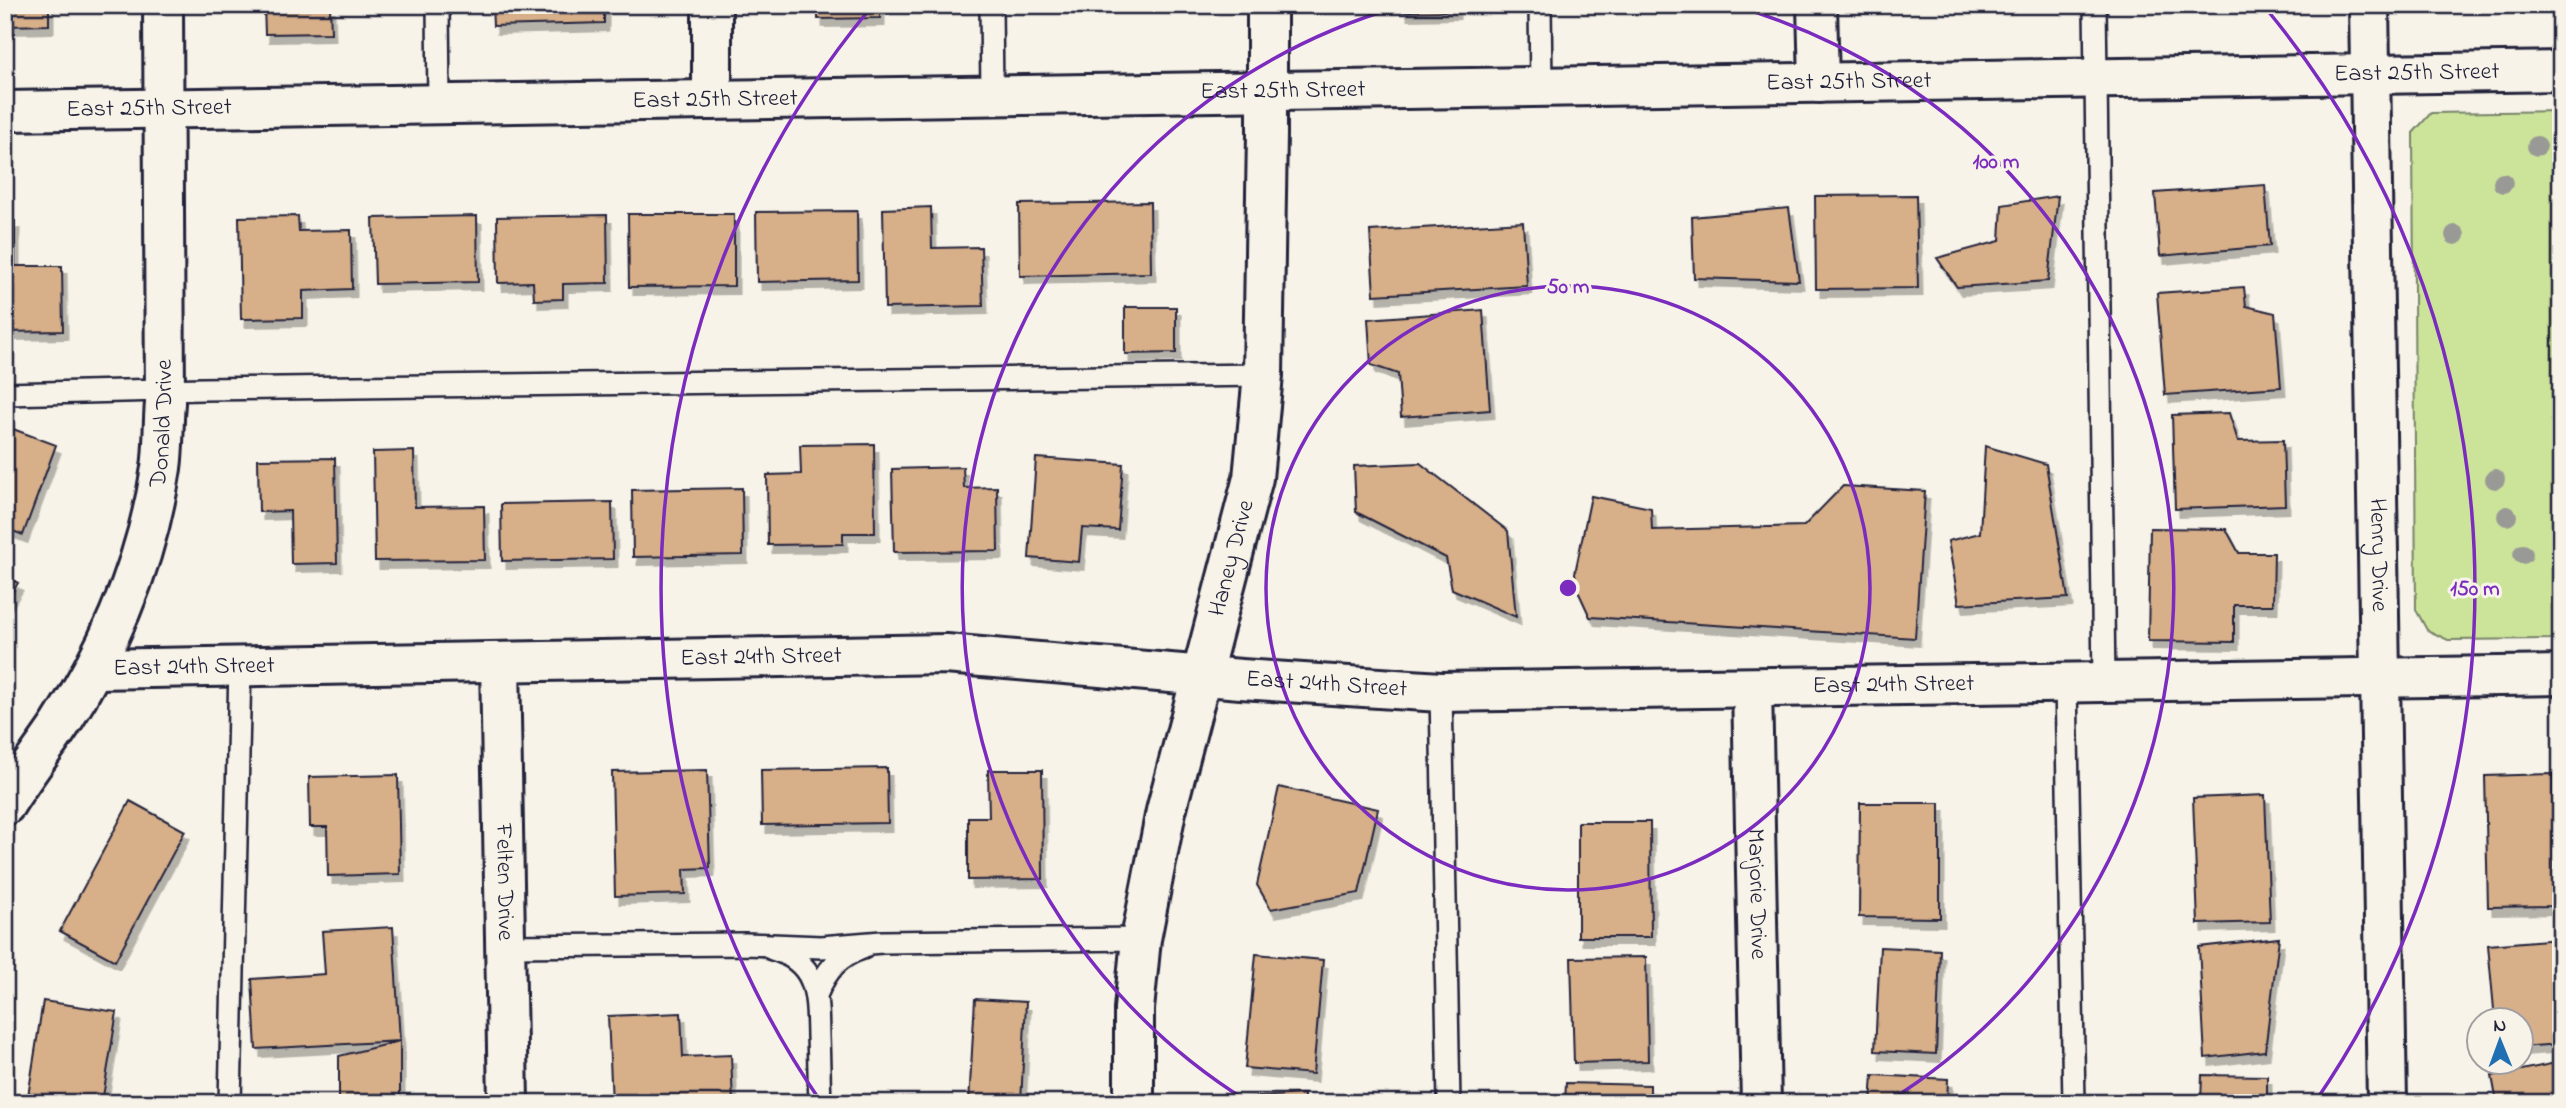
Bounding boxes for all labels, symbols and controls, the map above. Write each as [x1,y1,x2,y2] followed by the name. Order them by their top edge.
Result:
[2334,54,2500,92] street label: East 25th Street
[1766,63,1932,101] street label: East 25th Street
[1200,72,1366,110] street label: East 25th Street
[632,81,798,119] street label: East 25th Street
[66,90,232,128] street label: East 25th Street
[1973,148,2019,178] text: 100 m
[1547,273,1589,303] text: 50 m
[140,359,183,491] street label: Donald Drive
[1200,496,1264,620] street label: Haney Drive
[2359,498,2396,612] street label: Henry Drive
[2450,575,2500,605] text: 150 m
[1556,576,1580,600] centre of rings
[680,638,842,676] street label: East 24th Street
[113,648,275,686] street label: East 24th Street
[1245,662,1408,707] street label: East 24th Street
[1812,666,1974,704] street label: East 24th Street
[485,822,523,941] street label: Felten Drive
[1738,828,1775,960] street label: Marjorie Drive
[2464,1006,2534,1076] north arrow
[2493,1013,2507,1040] text: N

